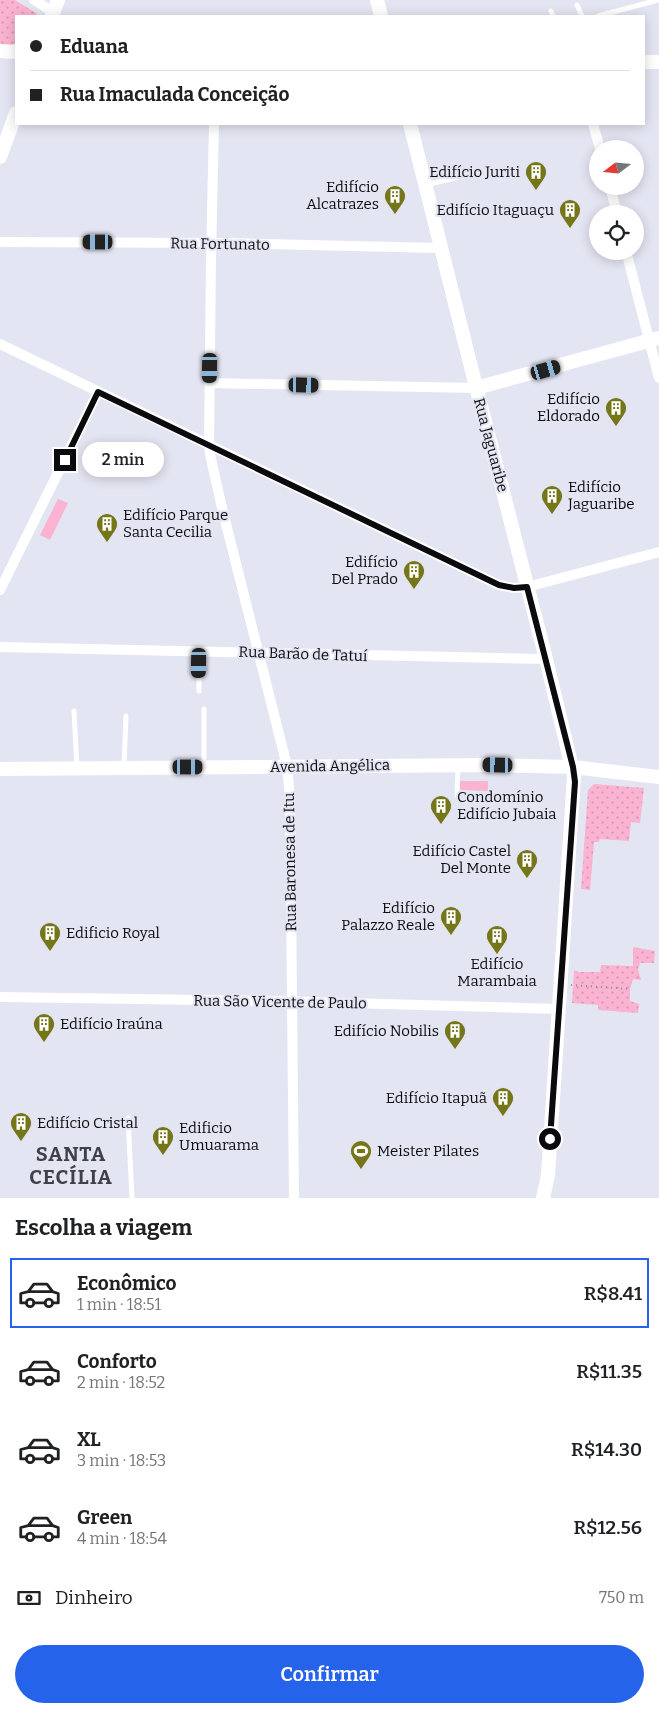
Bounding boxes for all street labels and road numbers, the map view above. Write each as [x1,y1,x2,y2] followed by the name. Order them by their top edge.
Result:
[170,234,270,254] street label: Rua Fortunato
[470,396,512,494] street label: Rua Jaguaribe
[238,643,368,665] street label: Rua Barão de Tatuí
[270,756,390,776] street label: Avenida Angélica
[280,792,300,932] street label: Rua Baronesa de Itu
[193,991,367,1013] street label: Rua São Vicente de Paulo

